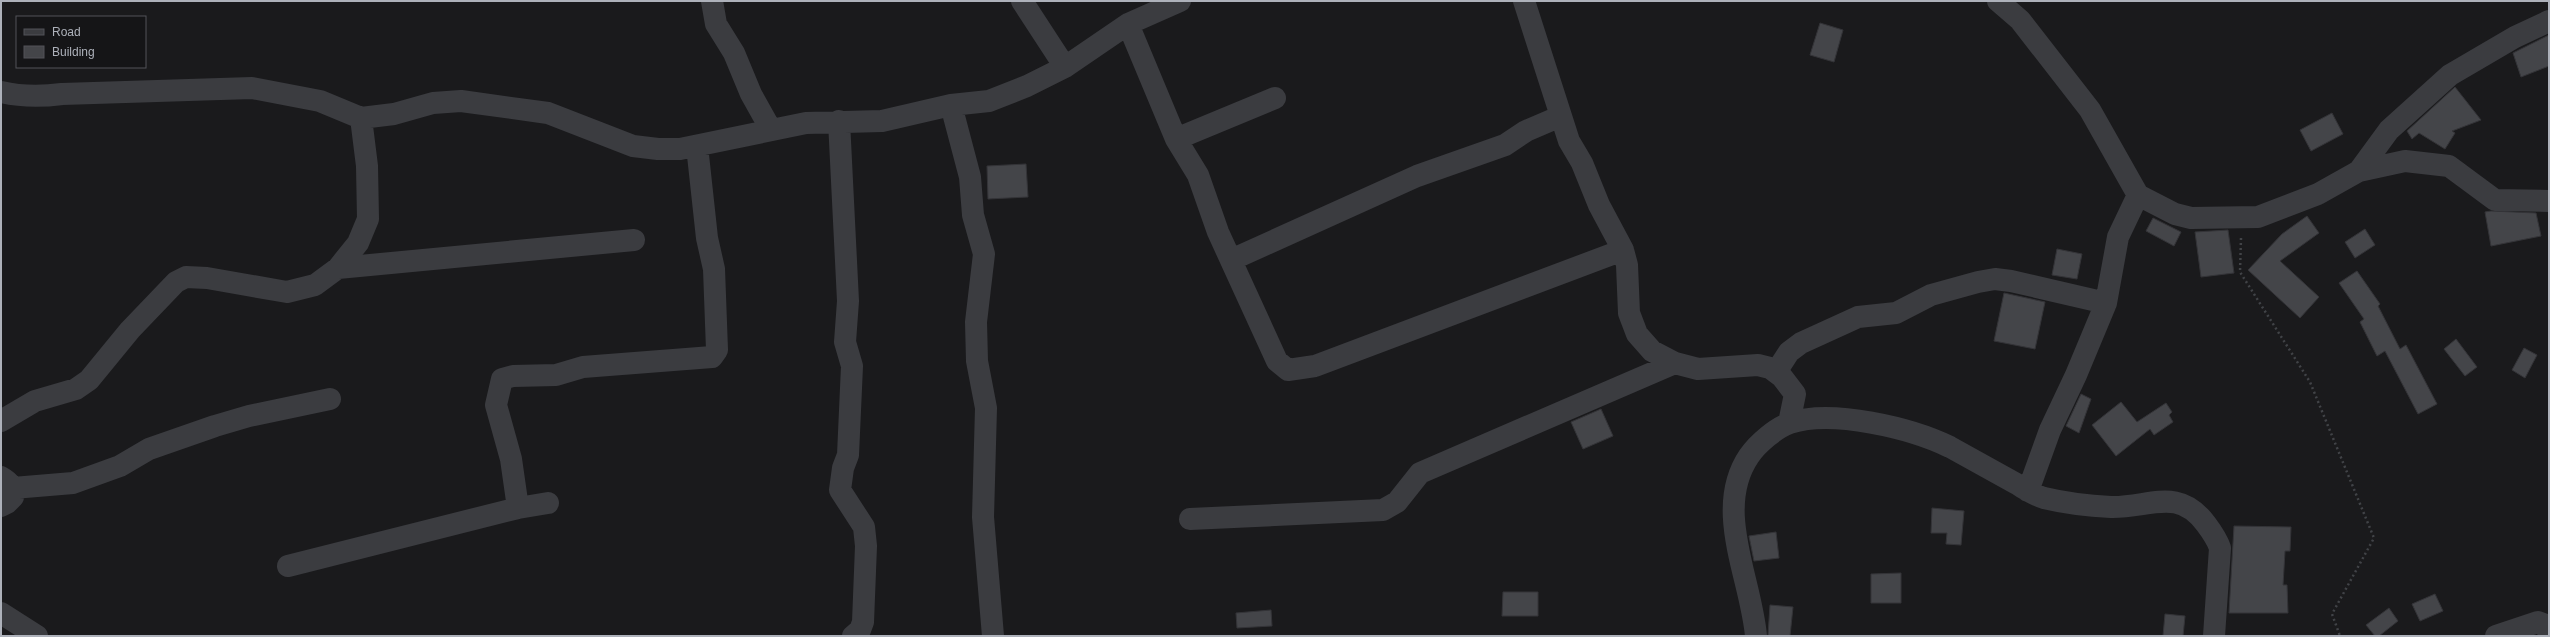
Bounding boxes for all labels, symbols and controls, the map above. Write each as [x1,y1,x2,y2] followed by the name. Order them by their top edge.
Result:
[16,16,146,68] legend
[52,25,81,39] text: Road
[52,45,95,59] text: Building

